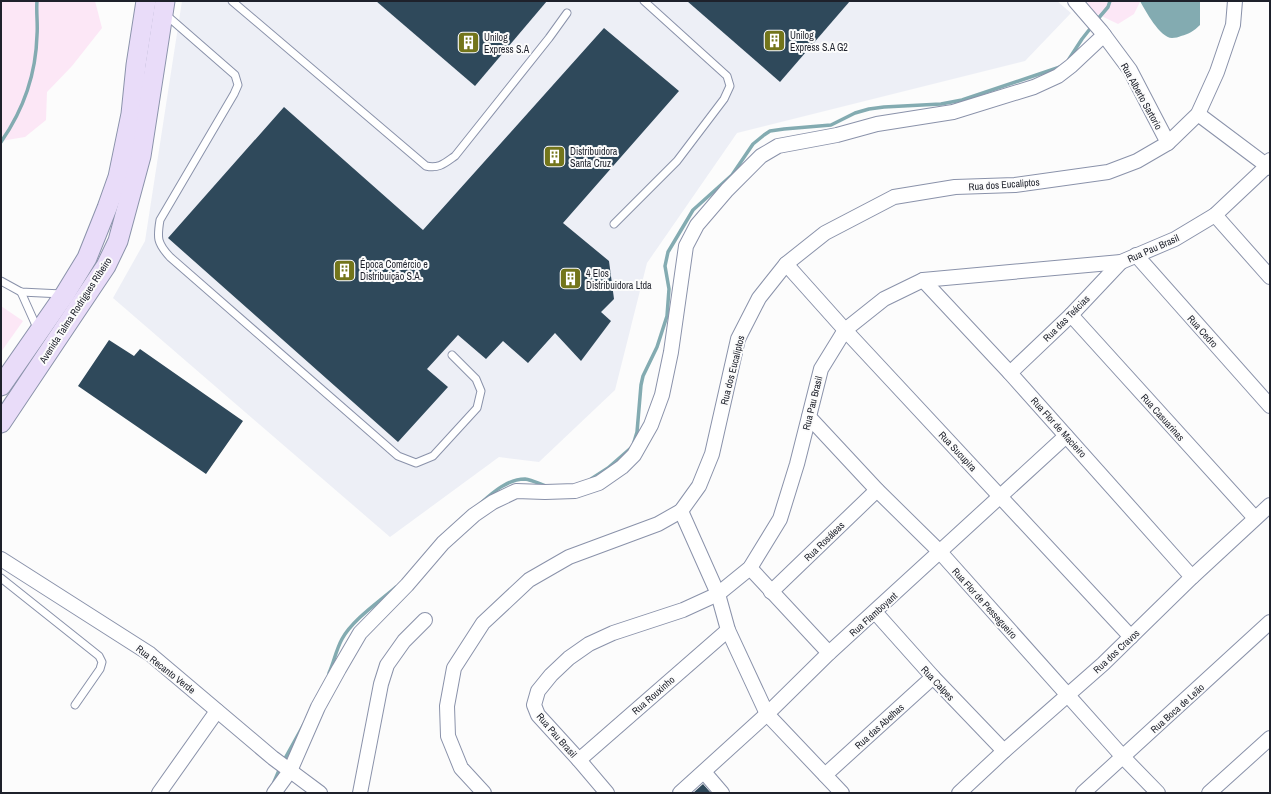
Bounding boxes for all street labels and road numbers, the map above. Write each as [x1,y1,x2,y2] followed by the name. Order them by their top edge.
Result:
[1118,61,1165,132] street label: Rua Alberto Sartorio
[968,176,1040,193] street label: Rua dos Eucaliptos
[1125,231,1181,266] street label: Rua Pau Brasil
[36,255,115,366] street label: Avenida Talma Rodrigues Ribeiro
[1040,292,1092,344] street label: Rua das Teácias
[1185,312,1221,351] street label: Rua Cedro
[718,334,747,406] street label: Rua dos Eucaliptos
[800,375,826,431] street label: Rua Pau Brasil
[1138,391,1187,444] street label: Rua Casuarinas
[1028,394,1090,461] street label: Rua Flor de Macieiro
[936,429,980,474] street label: Rua Sucupira
[801,519,847,564] street label: Rua Rosáleas
[949,565,1020,642] street label: Rua Flor de Pessegueiro
[847,589,901,639] street label: Rua Flamboyant
[1090,627,1142,676] street label: Rua dos Cravos
[133,642,198,697] street label: Rua Recanto Verde
[918,663,957,703] street label: Rua Calpes
[629,673,678,717] street label: Rua Rouxinho
[1148,681,1207,736] street label: Rua Boca de Leão
[852,701,907,752] street label: Rua das Abelhas
[534,710,580,761] street label: Rua Pau Brasil

